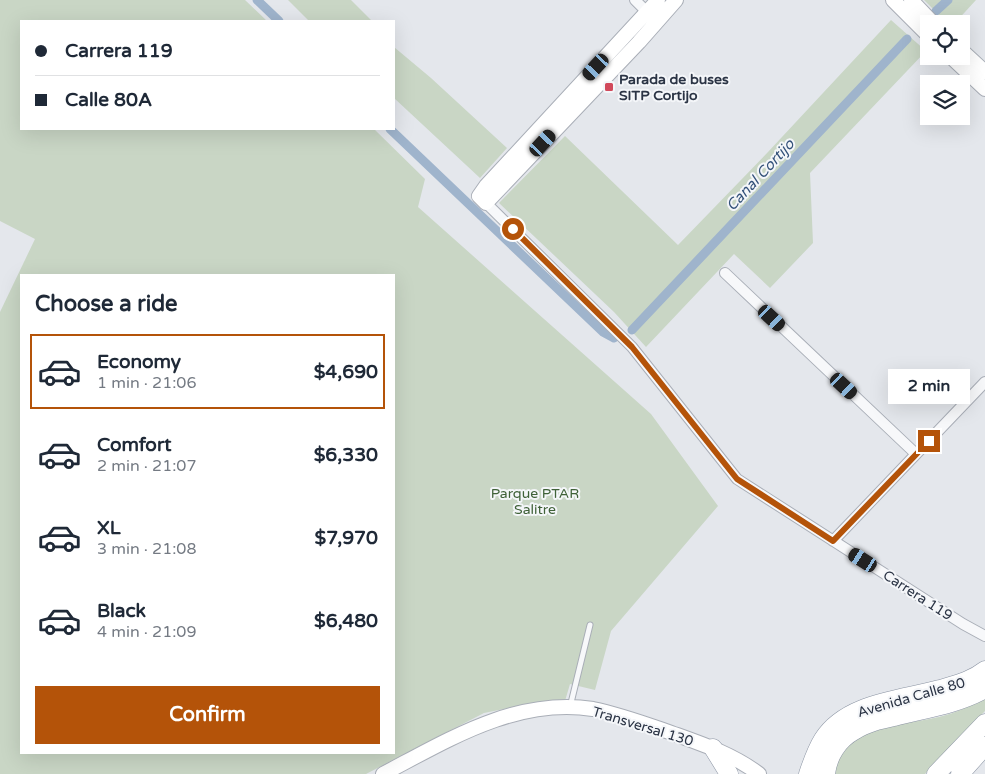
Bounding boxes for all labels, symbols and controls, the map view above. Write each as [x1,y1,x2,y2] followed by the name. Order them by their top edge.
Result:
[920,15,970,125] map controls
[920,15,970,65] button: locate
[65,40,173,62] text: Carrera 119
[580,51,611,83] car
[619,71,729,104] place label: Parada de buses SITP Cortijo
[920,75,970,125] button: layers
[603,81,615,93] marker: Parada de buses SITP Cortijo
[65,89,152,111] text: Calle 80A
[527,127,558,159] car
[722,135,798,215] water label: Canal Cortijo
[502,218,524,240] route start
[35,291,178,317] text: Choose a ride
[755,302,788,334] car
[37,349,82,394] icon: car
[97,351,181,373] text: Economy
[314,361,378,383] text: $4,690
[888,368,970,404] callout: 2 min
[827,370,860,402] car
[97,373,196,393] text: 1 min · 21:06
[908,376,950,396] text: 2 min
[918,430,940,452] route end
[37,432,82,477] icon: car
[97,434,171,456] text: Comfort
[314,444,378,466] text: $6,330
[97,456,196,476] text: 2 min · 21:07
[491,485,579,518] park label: Parque PTAR Salitre
[37,515,82,560] icon: car
[97,517,121,539] text: XL
[315,527,378,549] text: $7,970
[97,539,196,559] text: 3 min · 21:08
[846,546,879,574] car
[880,567,956,624] street label: Carrera 119
[37,598,82,643] icon: car
[97,600,146,622] text: Black
[314,610,378,632] text: $6,480
[97,622,196,642] text: 4 min · 21:09
[855,674,967,721] street label: Avenida Calle 80
[35,686,380,744] button: Confirm
[590,703,696,750] street label: Transversal 130

